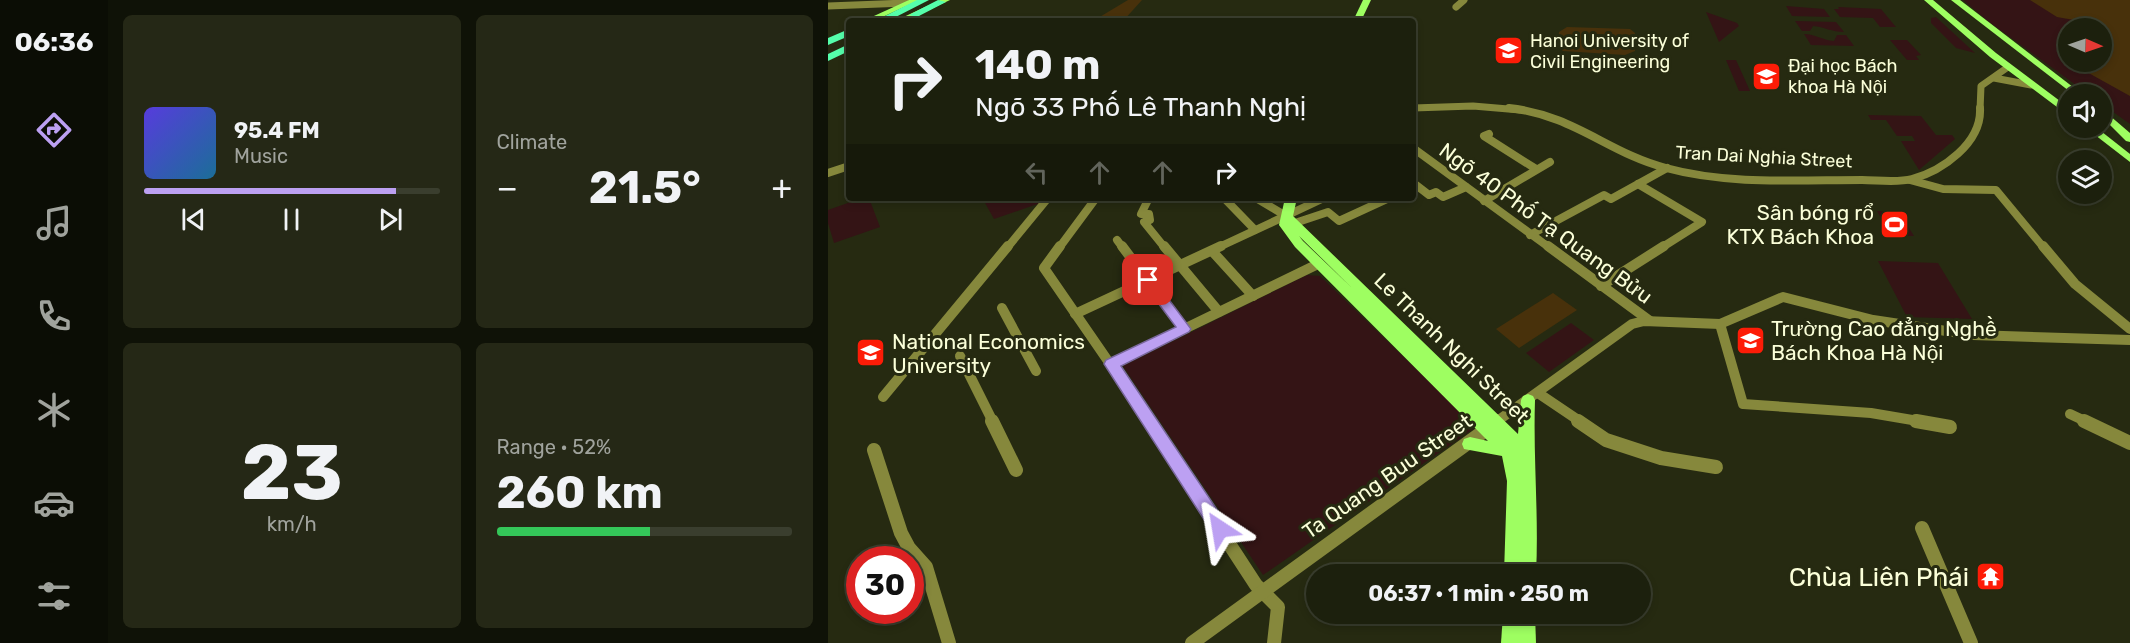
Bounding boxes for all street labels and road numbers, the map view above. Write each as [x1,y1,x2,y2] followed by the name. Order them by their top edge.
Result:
[1435,137,1657,309] street label: Ngõ 40 Phố Tạ Quang Bửu
[1675,141,1853,173] street label: Tran Dai Nghia Street
[1369,268,1535,428] street label: Le Thanh Nghi Street
[1298,408,1476,544] street label: Ta Quang Buu Street

